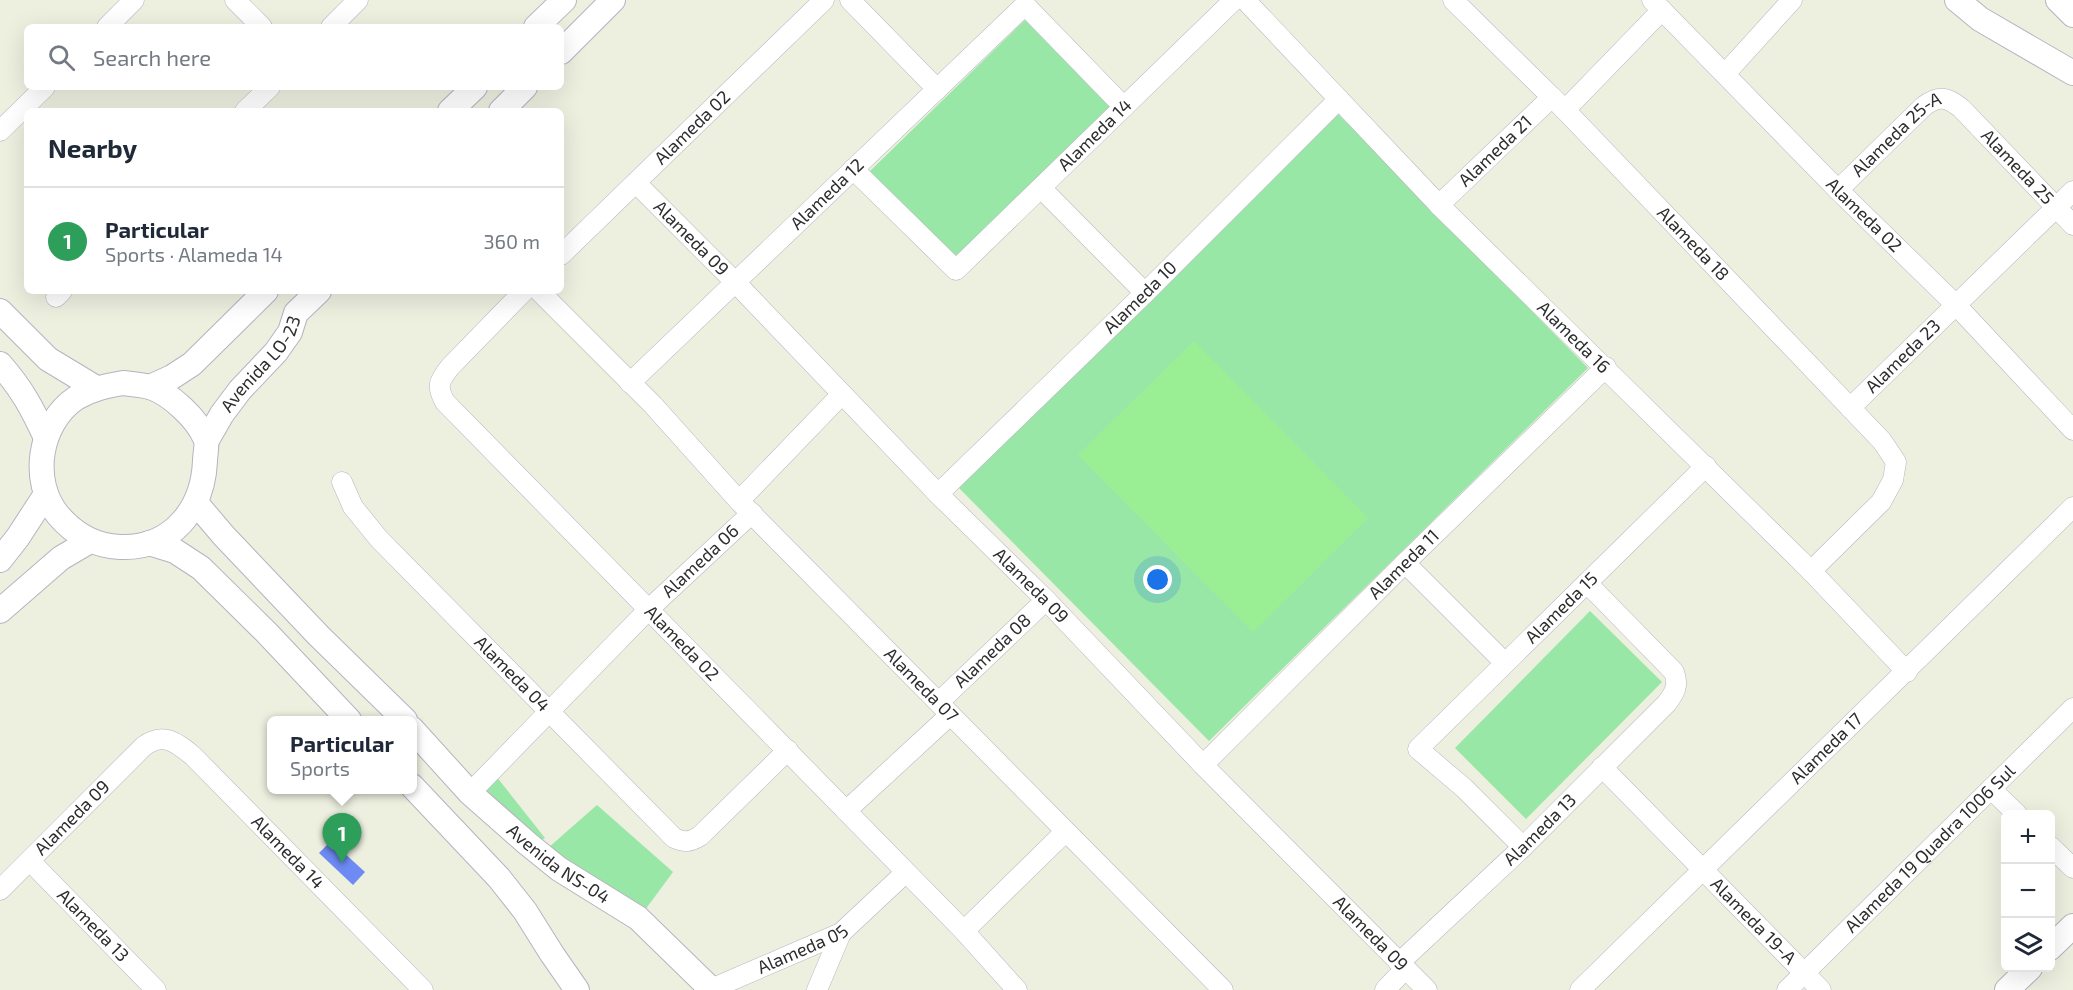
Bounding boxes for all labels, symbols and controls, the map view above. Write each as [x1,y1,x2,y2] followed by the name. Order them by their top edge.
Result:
[24,24,564,90] search box
[45,41,78,74] icon: search
[93,44,211,70] text: Search here
[649,85,734,169] street label: Alameda 02
[1846,86,1944,181] street label: Alameda 25-A
[1053,94,1136,175] street label: Alameda 14
[1453,110,1536,191] street label: Alameda 21
[1977,124,2059,208] street label: Alameda 25
[48,132,137,163] text: Nearby
[785,153,868,234] street label: Alameda 12
[1822,173,1907,256] street label: Alameda 02
[650,195,734,280] street label: Alameda 09
[1653,201,1734,285] street label: Alameda 18
[105,216,209,242] text: Particular
[63,229,72,253] text: 1
[483,229,540,253] text: 360 m
[105,242,283,266] text: Sports · Alameda 14
[1098,256,1181,338] street label: Alameda 10
[1533,296,1615,377] street label: Alameda 16
[215,313,304,416] street label: Avenida LO-23
[1860,314,1945,397] street label: Alameda 23
[657,519,743,602] street label: Alameda 06
[1363,524,1443,603] street label: Alameda 11
[989,543,1074,627] street label: Alameda 09
[1143,565,1172,594] your location
[1520,567,1602,648] street label: Alameda 15
[641,600,724,685] street label: Alameda 02
[949,608,1035,692] street label: Alameda 08
[471,631,555,716] street label: Alameda 04
[880,642,963,726] street label: Alameda 07
[1785,708,1866,788] street label: Alameda 17
[267,716,417,794] popup
[290,730,394,756] text: Particular
[290,756,350,780] text: Sports
[1840,759,2020,937] street label: Alameda 19 Quadra 1006 Sul
[29,775,114,859] street label: Alameda 09
[1498,788,1580,870] street label: Alameda 13
[247,810,329,893] street label: Alameda 14
[2001,810,2055,972] map controls
[2001,810,2055,864] button: +
[322,814,362,863] pin: 1
[503,819,614,908] street label: Avenida NS-04
[2001,864,2055,918] button: −
[1707,872,1802,969] street label: Alameda 19-A
[53,884,134,966] street label: Alameda 13
[1329,890,1413,975] street label: Alameda 09
[2001,918,2055,972] button: layers
[754,920,853,978] street label: Alameda 05

